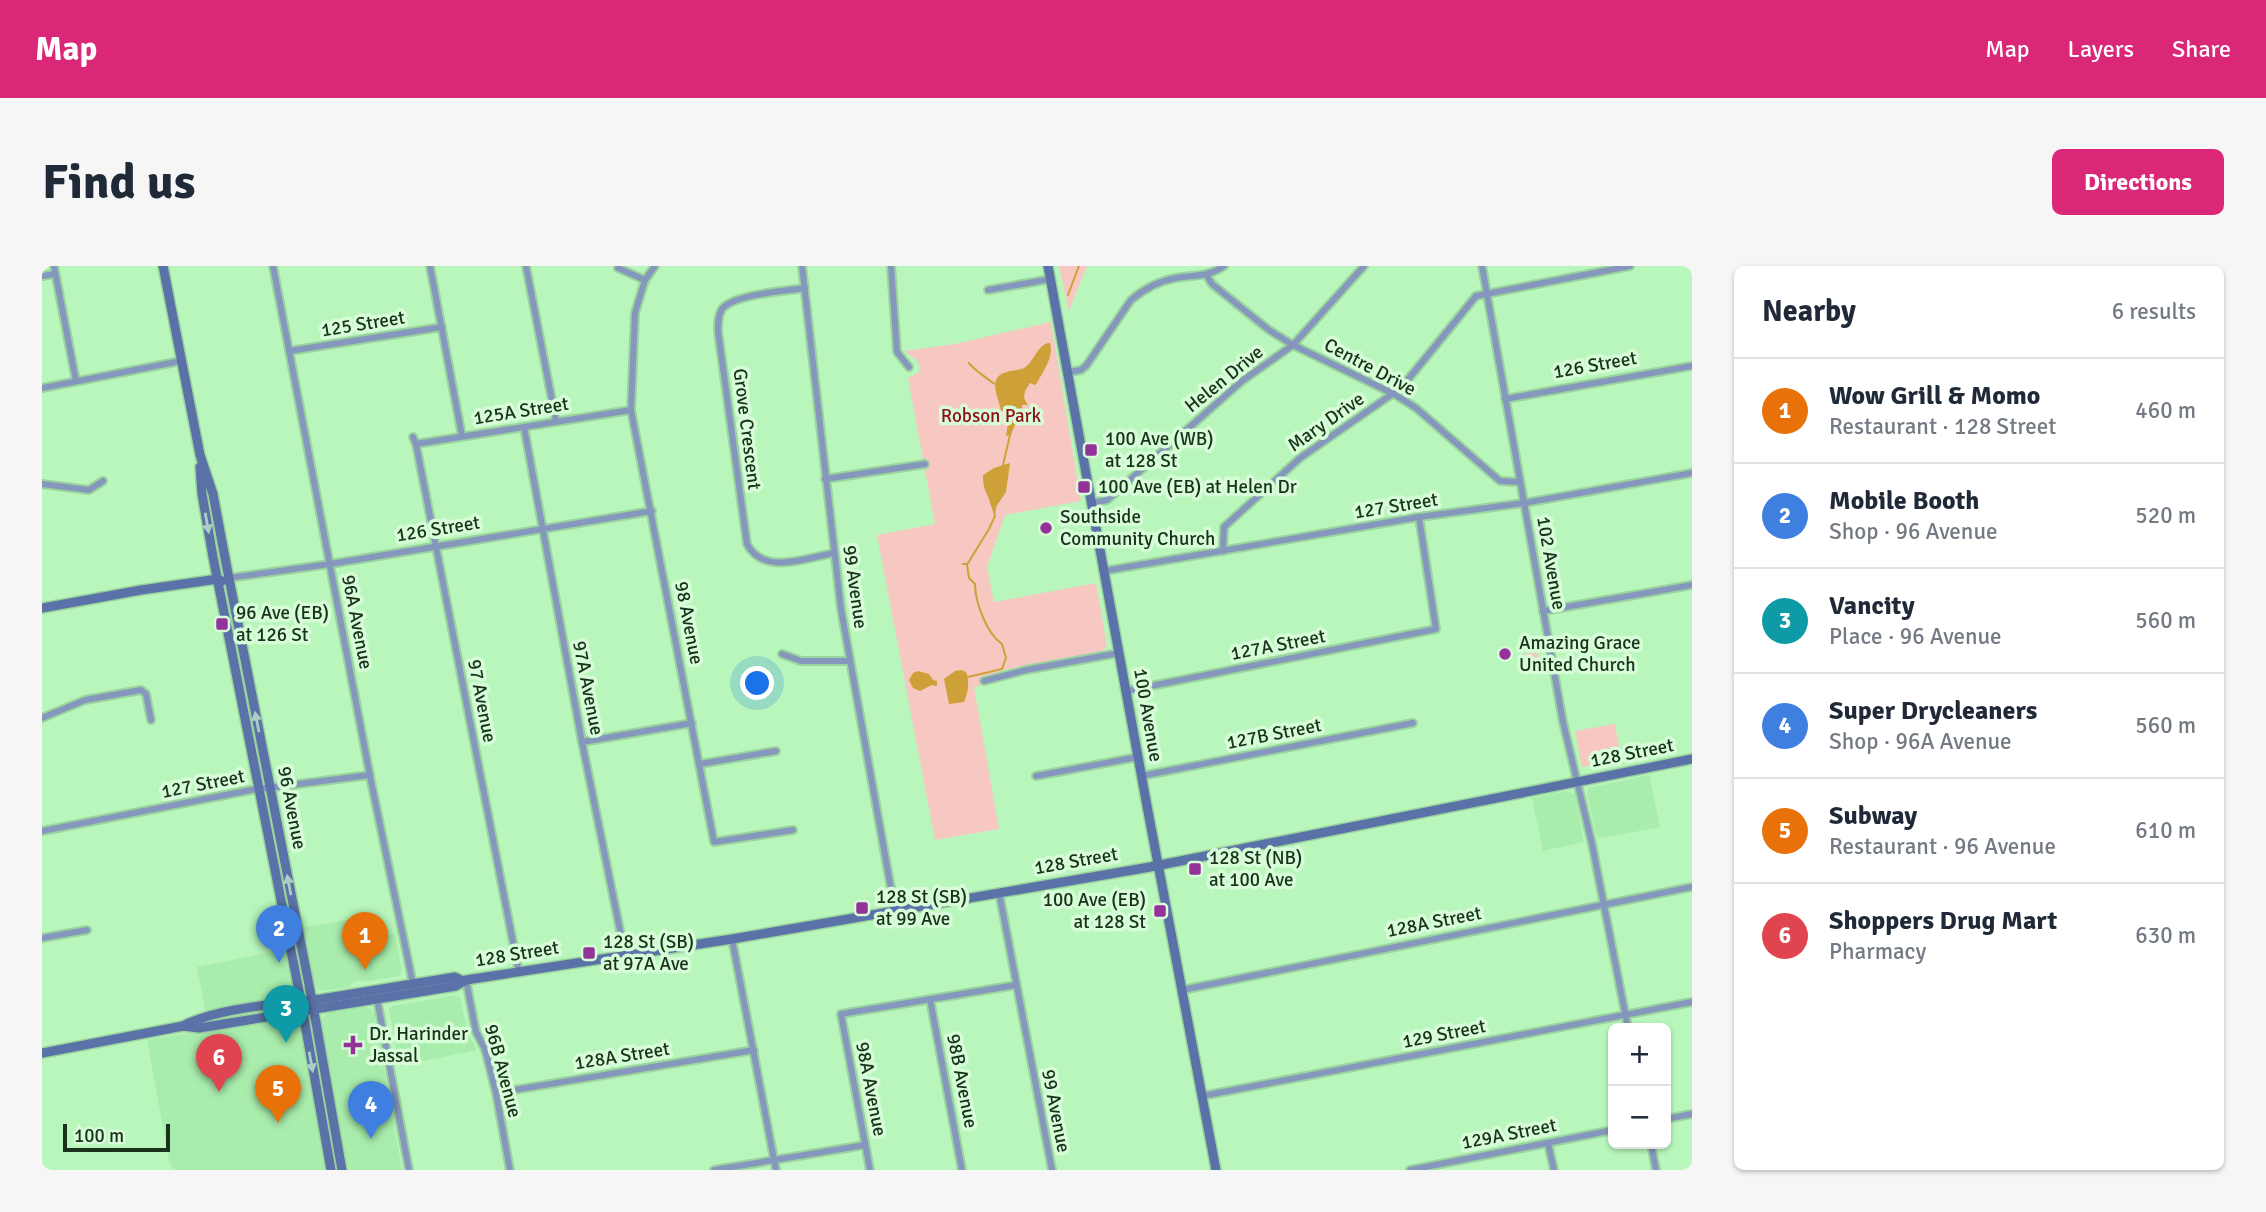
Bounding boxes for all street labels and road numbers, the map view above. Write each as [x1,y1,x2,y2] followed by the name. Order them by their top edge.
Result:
[319,305,407,342] street label: 125 Street
[1320,333,1420,401] street label: Centre Drive
[1180,340,1268,418] street label: Helen Drive
[1551,346,1639,384] street label: 126 Street
[728,367,766,491] street label: Grove Crescent
[1283,387,1369,457] street label: Mary Drive
[472,392,571,430] street label: 125A Street
[1352,487,1440,524] street label: 127 Street
[394,510,482,547] street label: 126 Street
[1531,514,1571,612] street label: 102 Avenue
[837,544,873,630] street label: 99 Avenue
[336,573,378,671] street label: 96A Avenue
[669,579,709,667] street label: 98 Avenue
[1229,624,1328,666] street label: 127A Street
[567,639,609,737] street label: 97A Avenue
[462,657,502,745] street label: 97 Avenue
[1128,666,1168,764] street label: 100 Avenue
[1225,713,1324,755] street label: 127B Street
[1588,733,1676,773] street label: 128 Street
[159,764,247,804] street label: 127 Street
[272,764,312,852] street label: 96 Avenue
[1032,842,1120,880] street label: 128 Street
[1385,901,1484,943] street label: 128A Street
[473,935,561,972] street label: 128 Street
[1400,1014,1488,1054] street label: 129 Street
[479,1022,527,1120] street label: 96B Avenue
[941,1032,983,1130] street label: 98B Avenue
[573,1037,672,1075] street label: 128A Street
[850,1040,892,1138] street label: 98A Avenue
[1036,1067,1076,1155] street label: 99 Avenue
[1460,1113,1559,1155] street label: 129A Street

